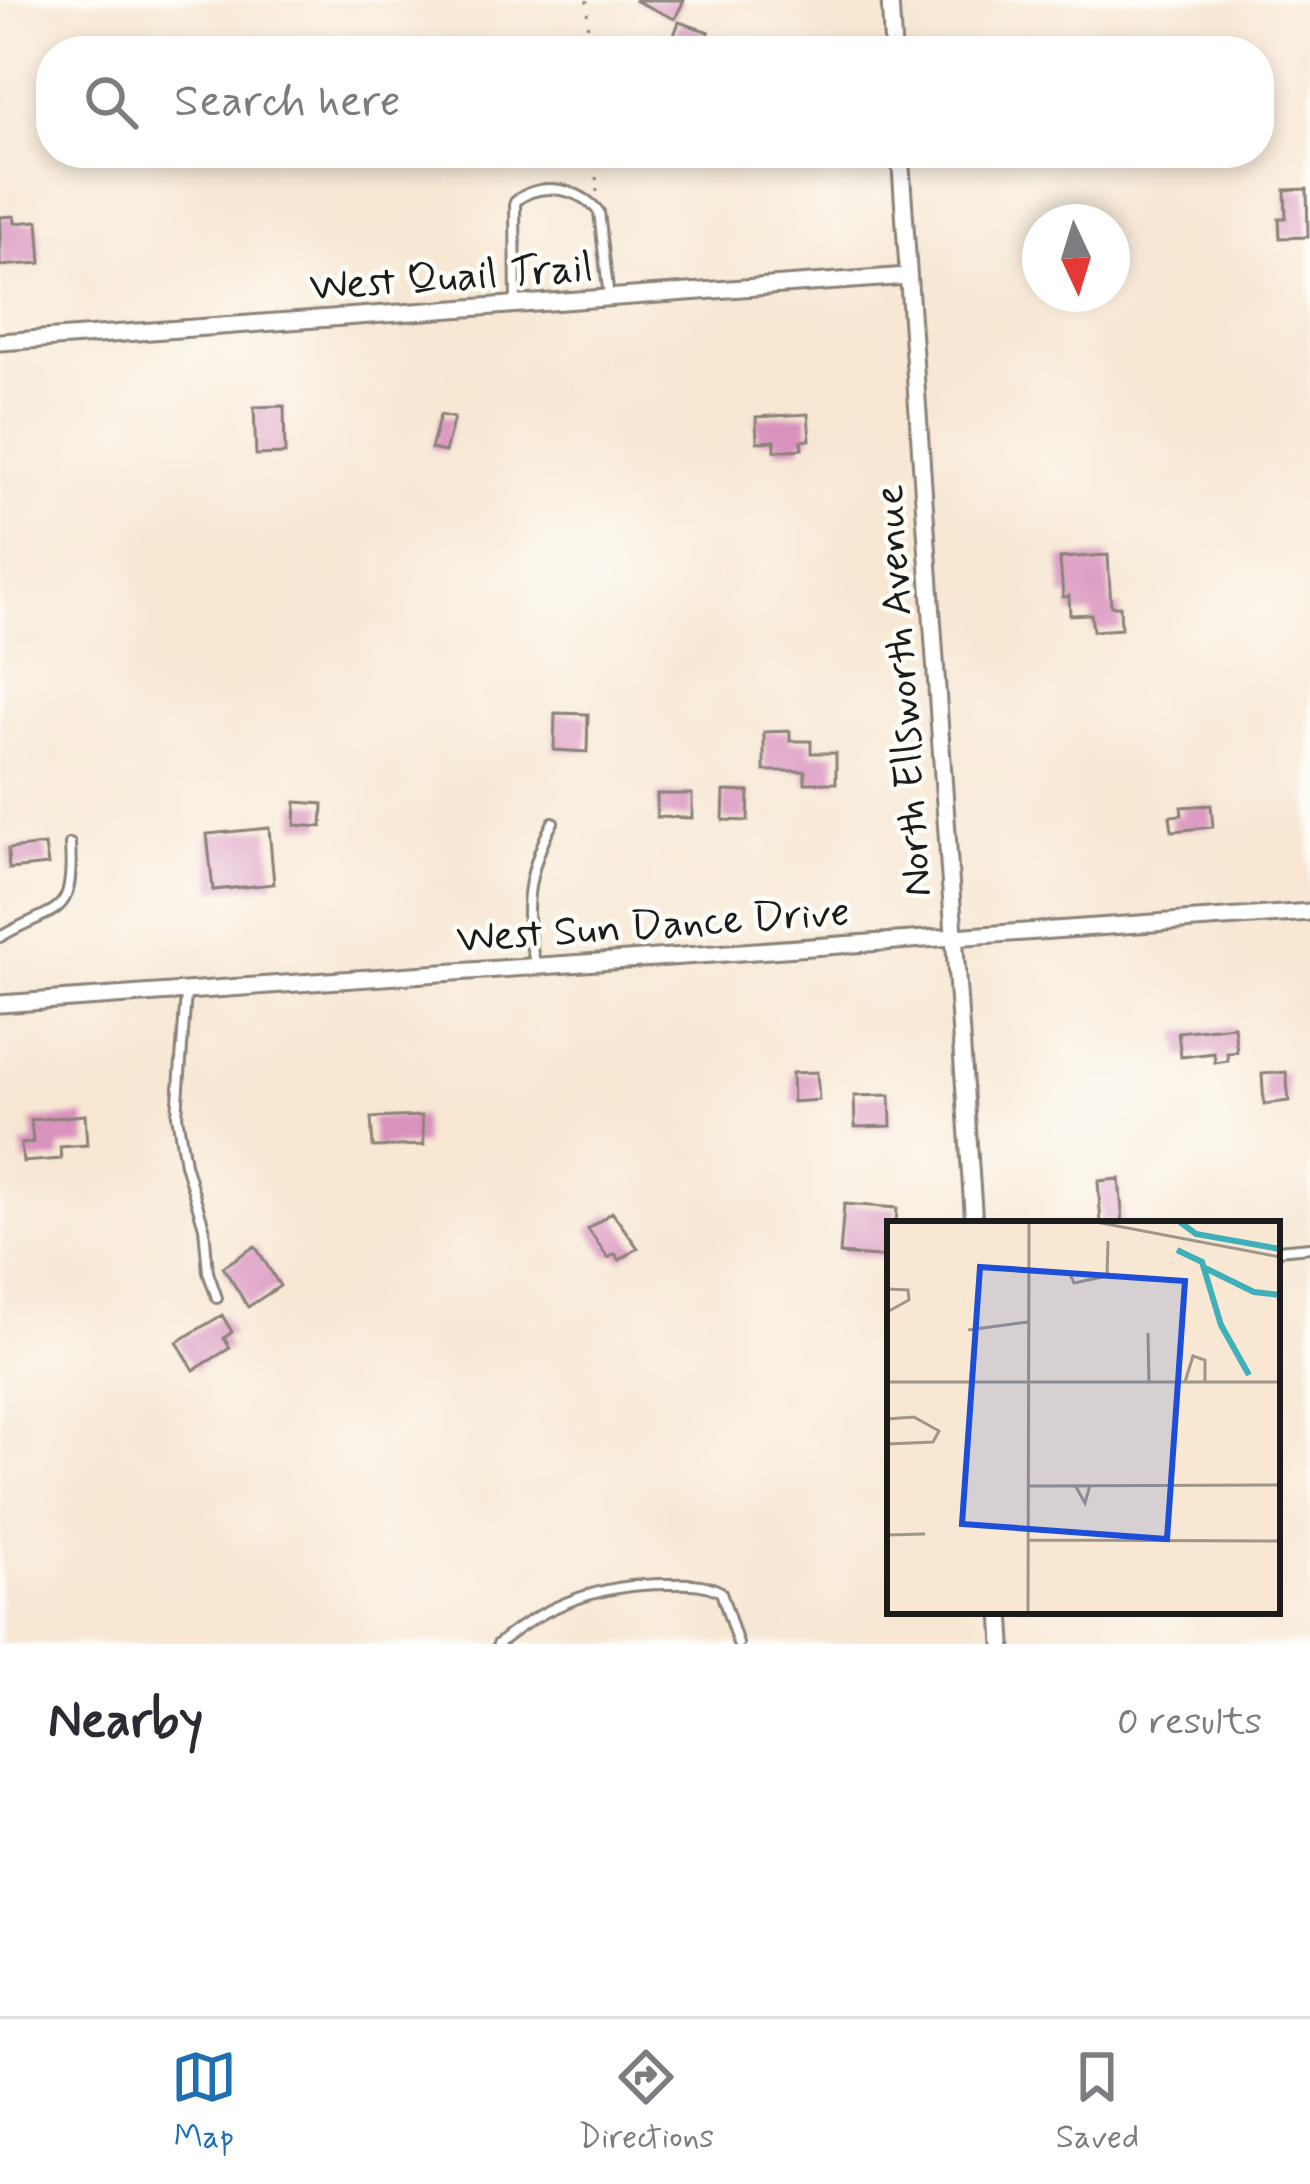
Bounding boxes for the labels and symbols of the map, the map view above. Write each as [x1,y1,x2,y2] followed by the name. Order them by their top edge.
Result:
[1022,204,1130,312] north arrow
[308,241,595,316] street label: West Quail Trail
[863,483,946,899] street label: North Ellsworth Avenue
[455,885,852,968] street label: West Sun Dance Drive
[887,1221,1280,1614] inset map

